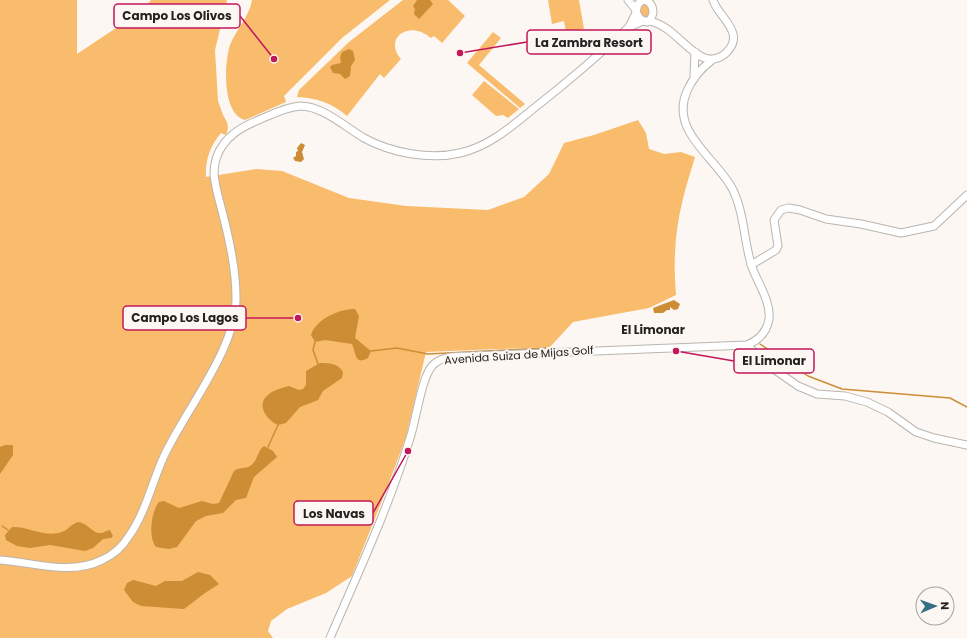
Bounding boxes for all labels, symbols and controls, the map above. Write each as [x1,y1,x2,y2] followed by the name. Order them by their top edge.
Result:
[114,4,240,28] callout: Campo Los Olivos
[122,7,232,24] text: Campo Los Olivos
[527,30,651,54] callout: La Zambra Resort
[535,34,643,51] text: La Zambra Resort
[123,306,246,330] callout: Campo Los Lagos
[131,309,239,326] text: Campo Los Lagos
[621,321,685,338] district label: El Limonar
[444,342,595,368] street label: Avenida Suiza de Mijas Golf
[734,349,814,373] callout: El Limonar
[742,352,806,369] text: El Limonar
[294,501,373,525] callout: Los Navas
[303,505,365,522] text: Los Navas
[915,586,955,626] north arrow
[937,601,953,610] text: N

